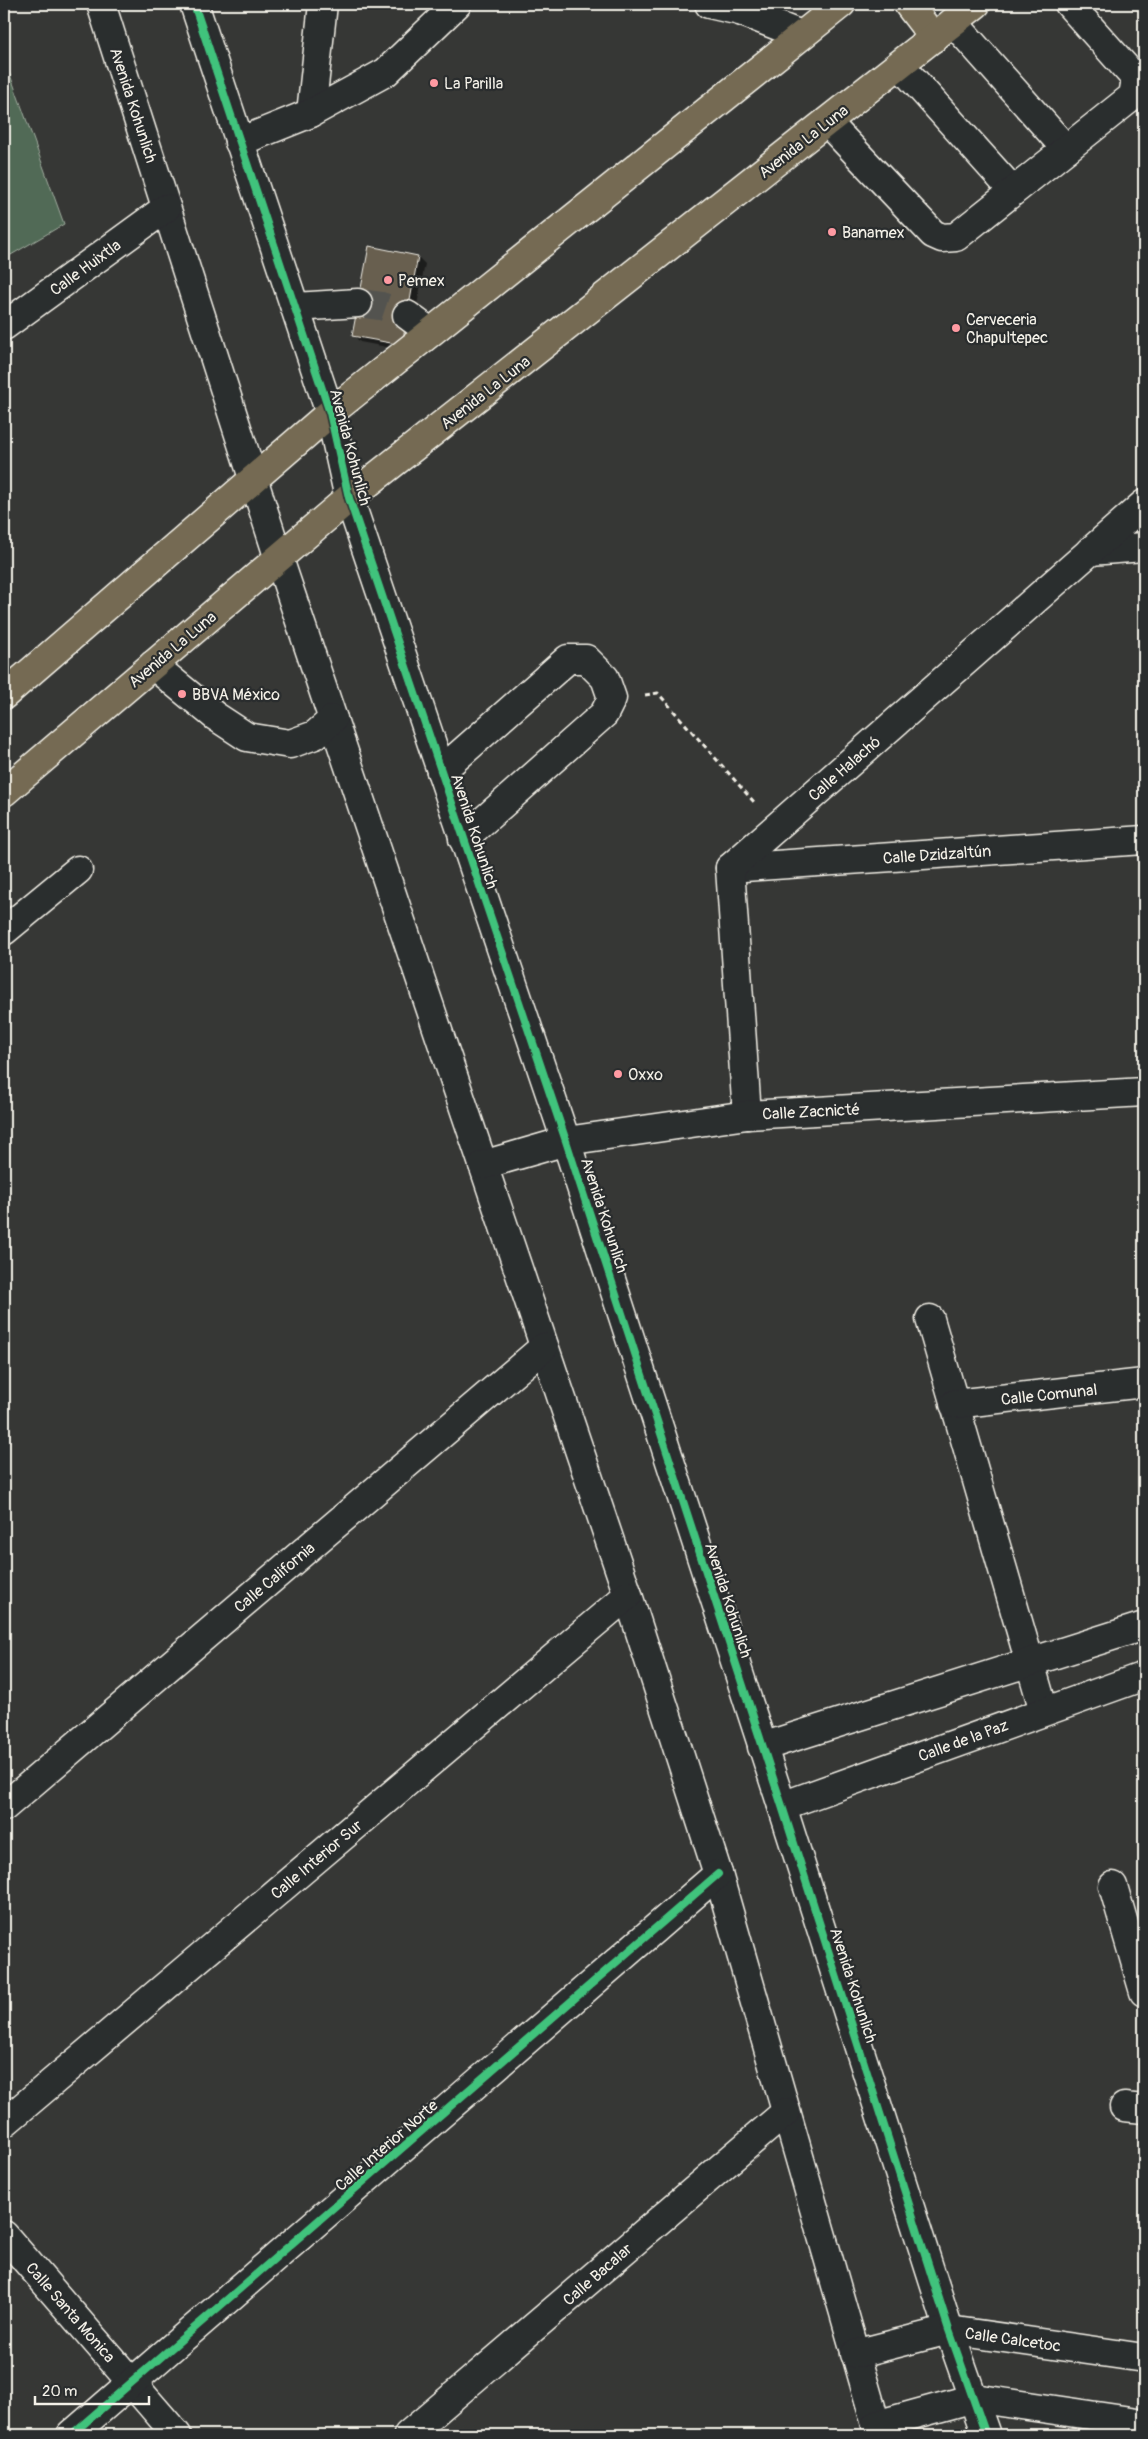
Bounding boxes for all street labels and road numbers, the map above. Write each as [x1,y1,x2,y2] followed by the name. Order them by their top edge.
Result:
[105,45,161,165] street label: Avenida Kohunlich
[755,101,852,183] street label: Avenida La Luna
[46,235,125,300] street label: Calle Huixtla
[437,352,534,434] street label: Avenida La Luna
[325,387,375,508] street label: Avenida Kohunlich
[125,607,221,692] street label: Avenida La Luna
[804,732,885,806] street label: Calle Halachó
[446,771,502,891] street label: Avenida Kohunlich
[882,841,992,869] street label: Calle Dzidzaltún
[762,1099,860,1125] street label: Calle Zacnicté
[576,1155,632,1275] street label: Avenida Kohunlich
[1000,1380,1098,1410] street label: Calle Comunal
[230,1538,319,1617] street label: Calle California
[700,1540,756,1660] street label: Avenida Kohunlich
[916,1715,1011,1766] street label: Calle de la Paz
[267,1815,367,1904] street label: Calle Interior Sur
[825,1925,881,2045] street label: Avenida Kohunlich
[331,2096,442,2196] street label: Calle Interior Norte
[559,2239,637,2310] street label: Calle Bacalar
[21,2258,119,2367] street label: Calle Santa Monica
[964,2323,1062,2357] street label: Calle Calcetoc

